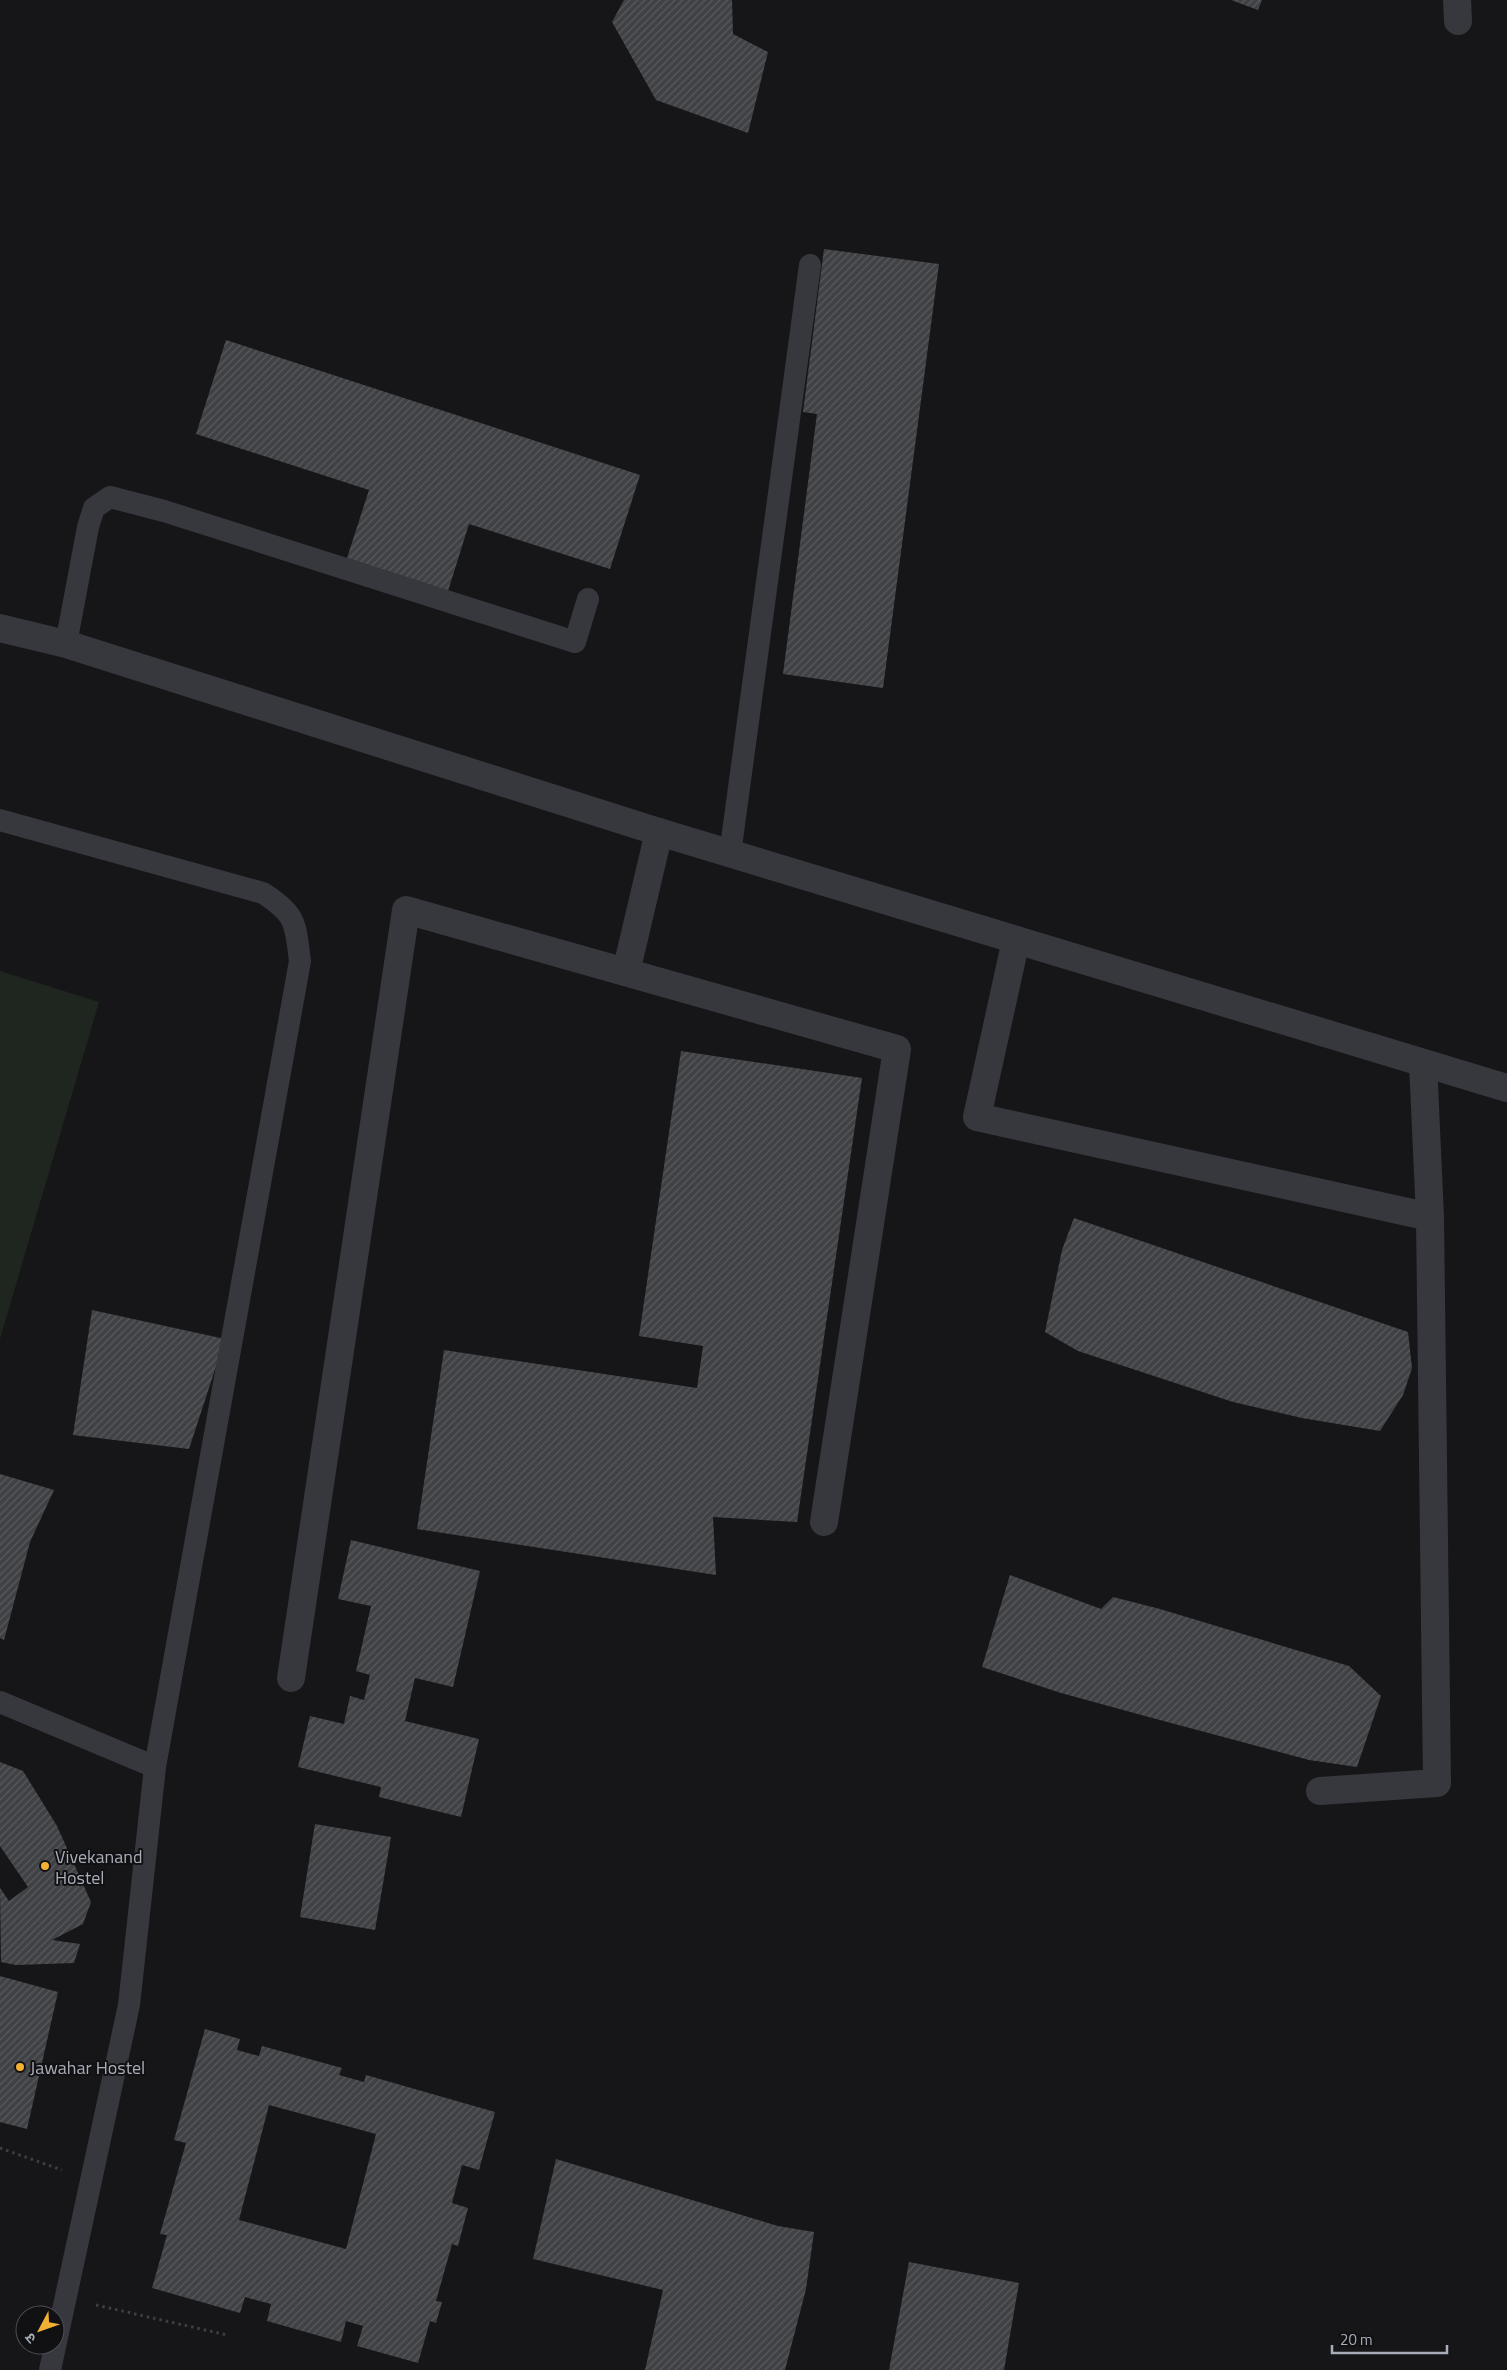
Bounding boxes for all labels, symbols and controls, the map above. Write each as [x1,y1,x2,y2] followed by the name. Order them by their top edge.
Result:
[55,1843,142,1891] place label: Vivekanand Hostel
[39,1860,51,1872] marker: Vivekanand Hostel
[30,2054,145,2081] place label: Jawahar Hostel
[14,2061,26,2073] marker: Jawahar Hostel
[15,2305,65,2355] north arrow
[1332,2322,1447,2354] scale bar
[19,2328,40,2349] text: उ
[1340,2328,1373,2351] text: 20 m

